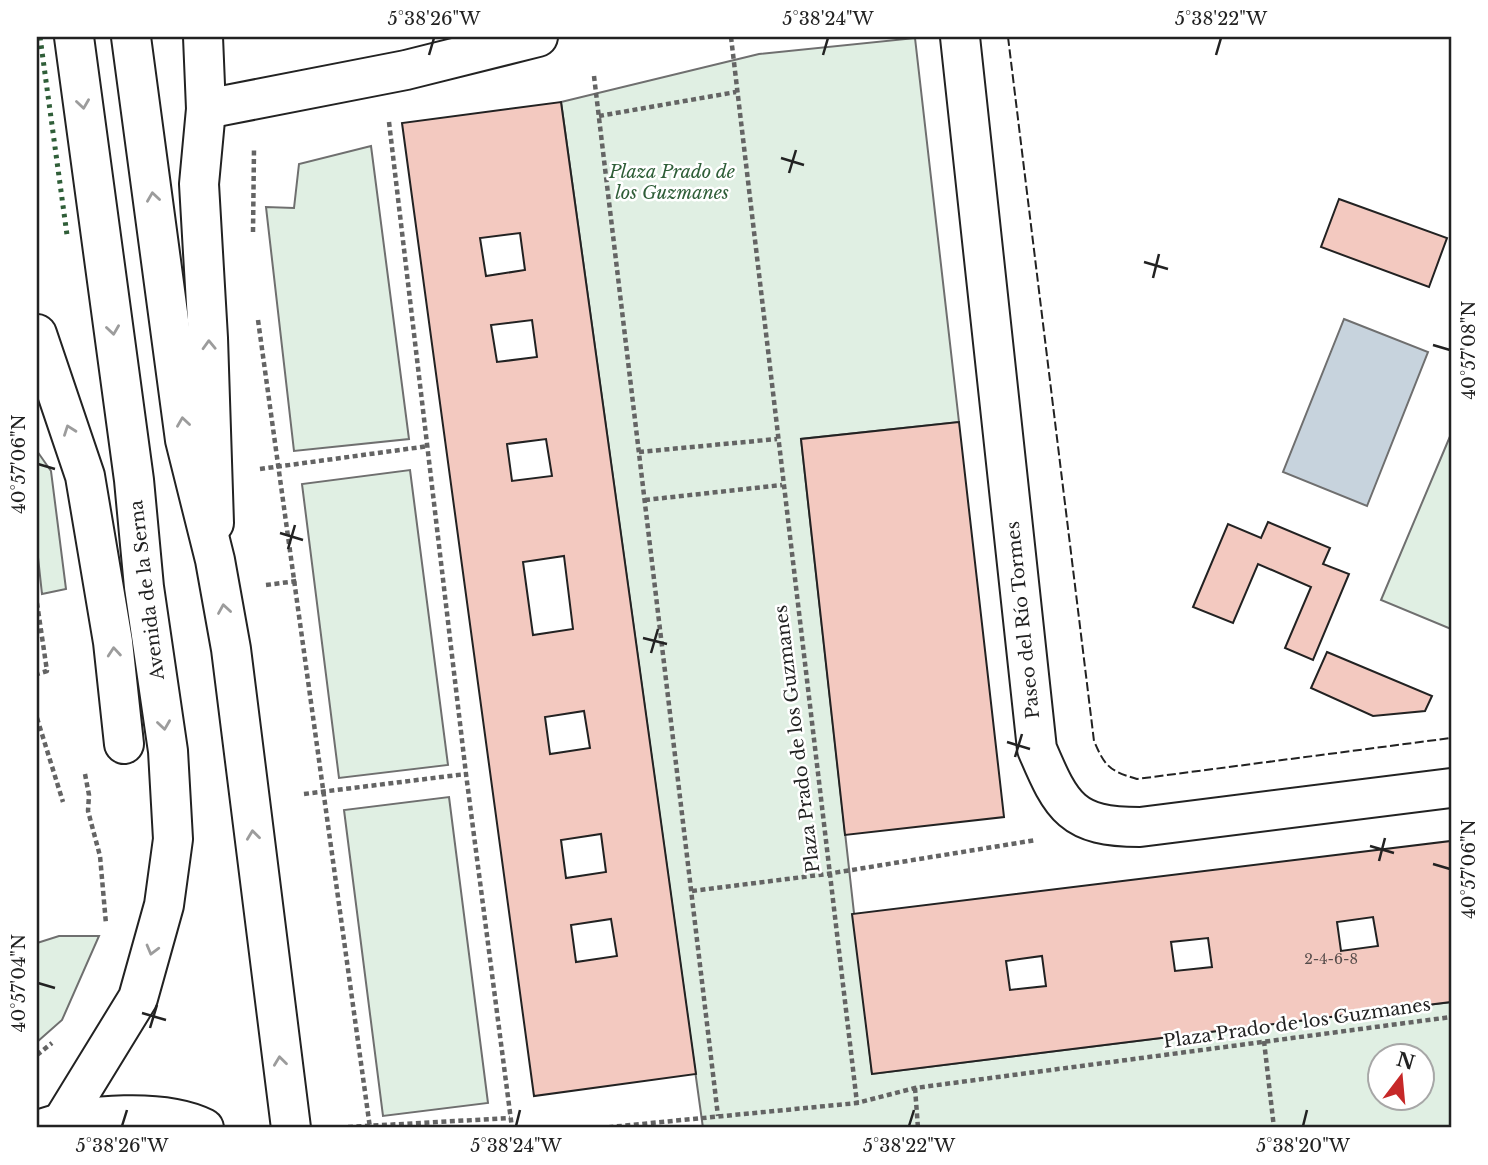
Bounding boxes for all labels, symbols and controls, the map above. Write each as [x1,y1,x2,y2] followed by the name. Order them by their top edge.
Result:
[388,8,481,30] text: 5°38'26"W
[782,8,875,30] text: 5°38'24"W
[1175,8,1268,30] text: 5°38'22"W
[75,99,90,110] one-way arrow
[608,161,735,204] park label: Plaza Prado de los Guzmanes
[145,191,160,203] one-way arrow
[1458,301,1480,399] text: 40°57'08"N
[106,324,121,336] one-way arrow
[201,339,216,350] one-way arrow
[8,414,30,514] text: 40°57'06"N
[175,417,190,428] one-way arrow
[63,424,77,436] one-way arrow
[125,499,169,682] street label: Avenida de la Serna
[1002,520,1044,720] street label: Paseo del Río Tormes
[217,603,232,615] one-way arrow
[770,604,824,874] street label: Plaza Prado de los Guzmanes
[107,646,122,657] one-way arrow
[157,720,172,731] one-way arrow
[1458,819,1480,919] text: 40°57'06"N
[245,829,260,841] one-way arrow
[8,934,30,1032] text: 40°57'04"N
[146,944,160,956] one-way arrow
[1304,950,1358,968] house number: 2-4-6-8
[1162,993,1432,1053] street label: Plaza Prado de los Guzmanes
[1366,1042,1436,1112] north arrow
[1394,1048,1417,1075] text: N
[273,1055,288,1067] one-way arrow
[76,1135,169,1157] text: 5°38'26"W
[470,1135,563,1157] text: 5°38'24"W
[863,1135,956,1157] text: 5°38'22"W
[1256,1135,1351,1157] text: 5°38'20"W

